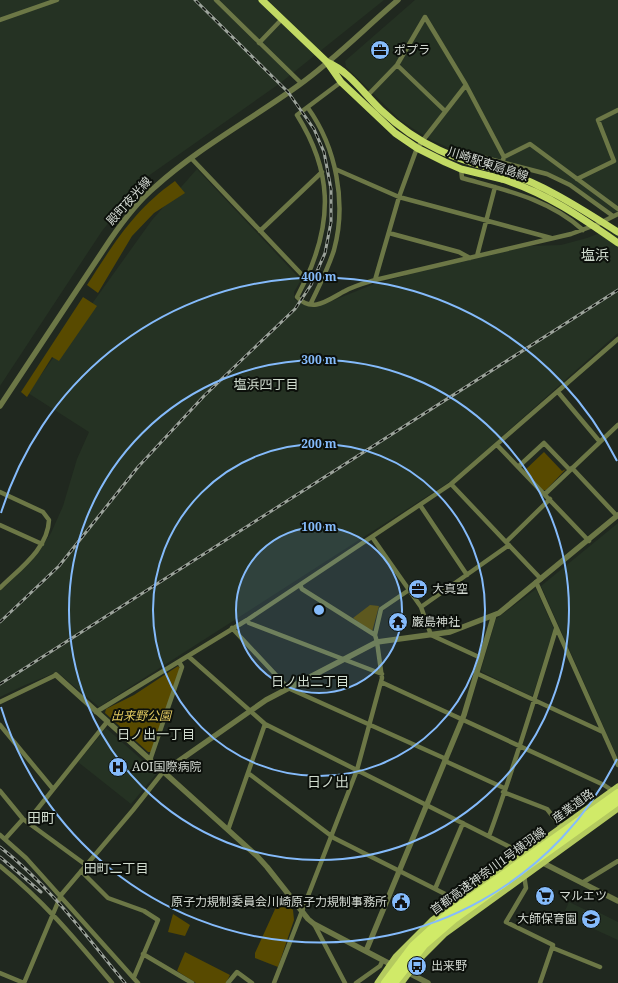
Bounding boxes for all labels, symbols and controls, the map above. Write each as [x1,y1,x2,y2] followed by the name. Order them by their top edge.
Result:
[369,39,391,61] office icon: ポプラ
[394,41,430,58] place label: ポプラ
[446,142,531,185] street label: 川崎駅東扇島線
[102,173,155,229] street label: 殿町夜光線
[581,245,609,264] district label: 塩浜
[301,268,337,285] text: 400 m
[301,351,337,368] text: 300 m
[233,375,299,393] district label: 塩浜四丁目
[301,435,337,452] text: 200 m
[301,518,337,535] text: 100 m
[407,578,429,600] office icon: 大真空
[432,580,468,597] place label: 大真空
[312,603,326,617] centre of rings
[387,611,409,633] temple icon: 巌島神社
[412,613,460,630] place label: 巌島神社
[271,672,349,690] district label: 日ノ出二丁目
[111,707,173,724] park label: 出来野公園
[117,725,195,743] district label: 日ノ出一丁目
[107,756,129,778] hospital icon: AOI国際病院
[132,758,202,775] place label: AOI国際病院
[307,772,349,791] district label: 日ノ出
[548,785,597,827] street label: 産業道路
[27,808,55,827] district label: 田町
[427,823,549,918] street label: 首都高速神奈川1号横羽線
[83,859,149,877] district label: 田町二丁目
[534,885,556,907] supermarket icon: マルエツ
[559,887,607,904] place label: マルエツ
[390,891,412,913] public building icon: 原子力規制委員会川崎原子力規制事務所
[171,893,387,910] place label: 原子力規制委員会川崎原子力規制事務所
[580,908,602,930] school or university icon: 大師保育園
[517,910,577,927] place label: 大師保育園
[406,955,428,977] bus stop icon: 出来野
[431,957,467,974] place label: 出来野

